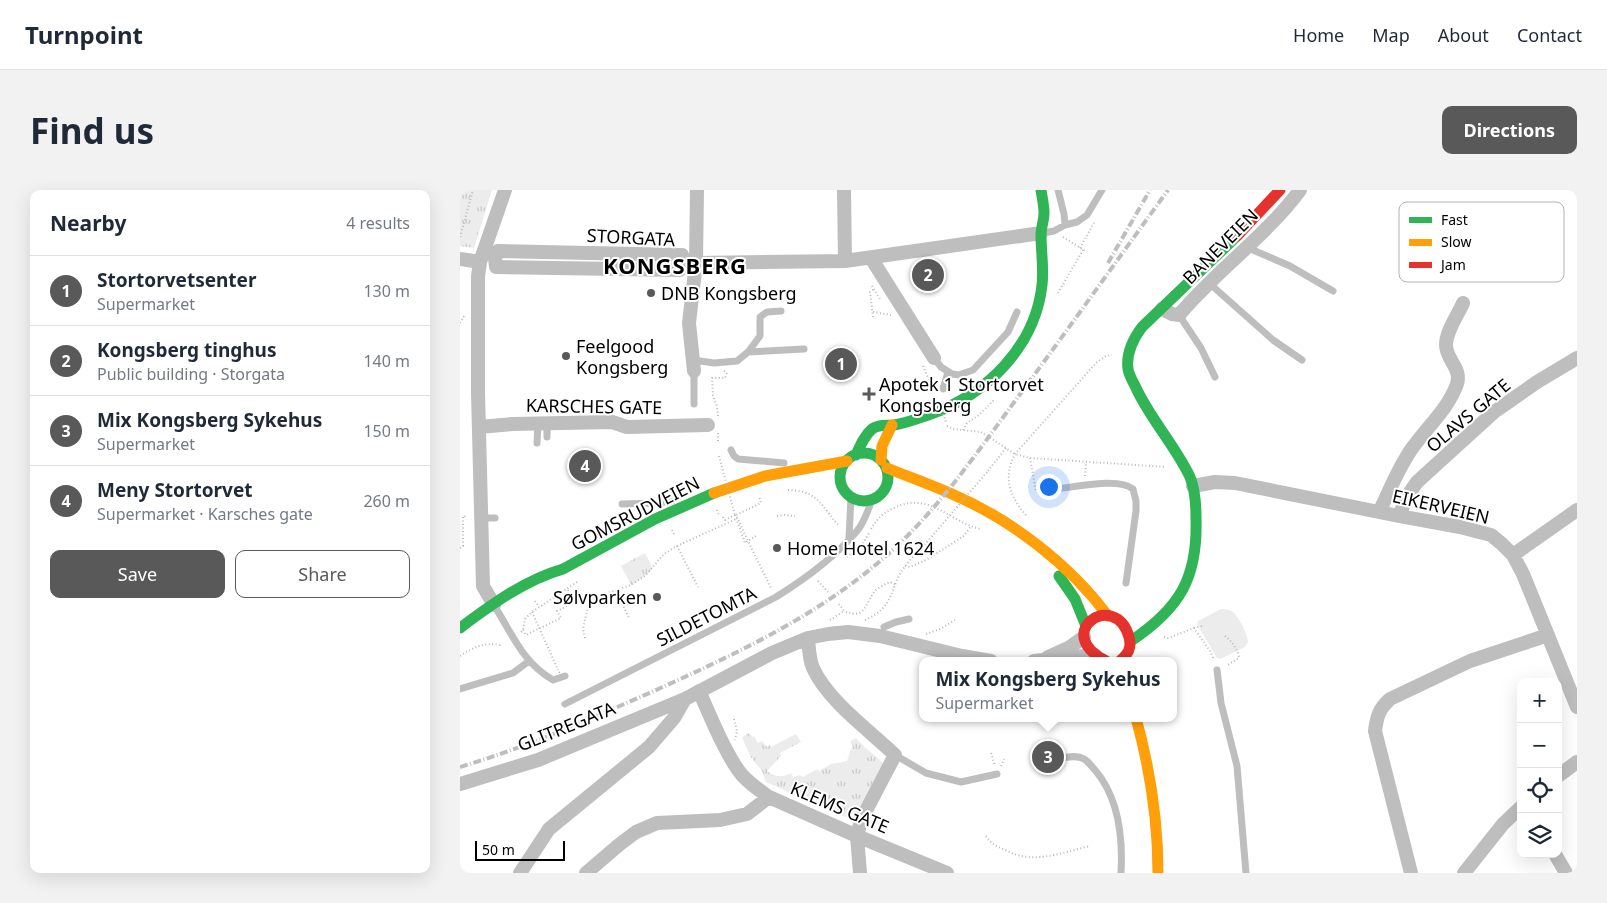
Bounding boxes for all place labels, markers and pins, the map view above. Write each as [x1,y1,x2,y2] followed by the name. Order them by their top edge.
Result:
[912,256,944,294] pin: 2
[661,281,797,305] place label: DNB Kongsberg
[645,287,657,299] marker: DNB Kongsberg
[576,334,668,379] place label: Feelgood Kongsberg
[825,345,857,383] pin: 1
[560,350,572,362] marker: Feelgood Kongsberg
[879,372,1044,417] place label: Apotek 1 Stortorvet Kongsberg
[863,388,875,400] marker: Apotek 1 Stortorvet Kongsberg
[569,447,601,485] pin: 4
[787,536,934,560] place label: Home Hotel 1624
[771,542,783,554] marker: Home Hotel 1624
[553,585,647,609] place label: Sølvparken
[651,591,663,603] marker: Sølvparken
[1032,738,1064,776] pin: 3

